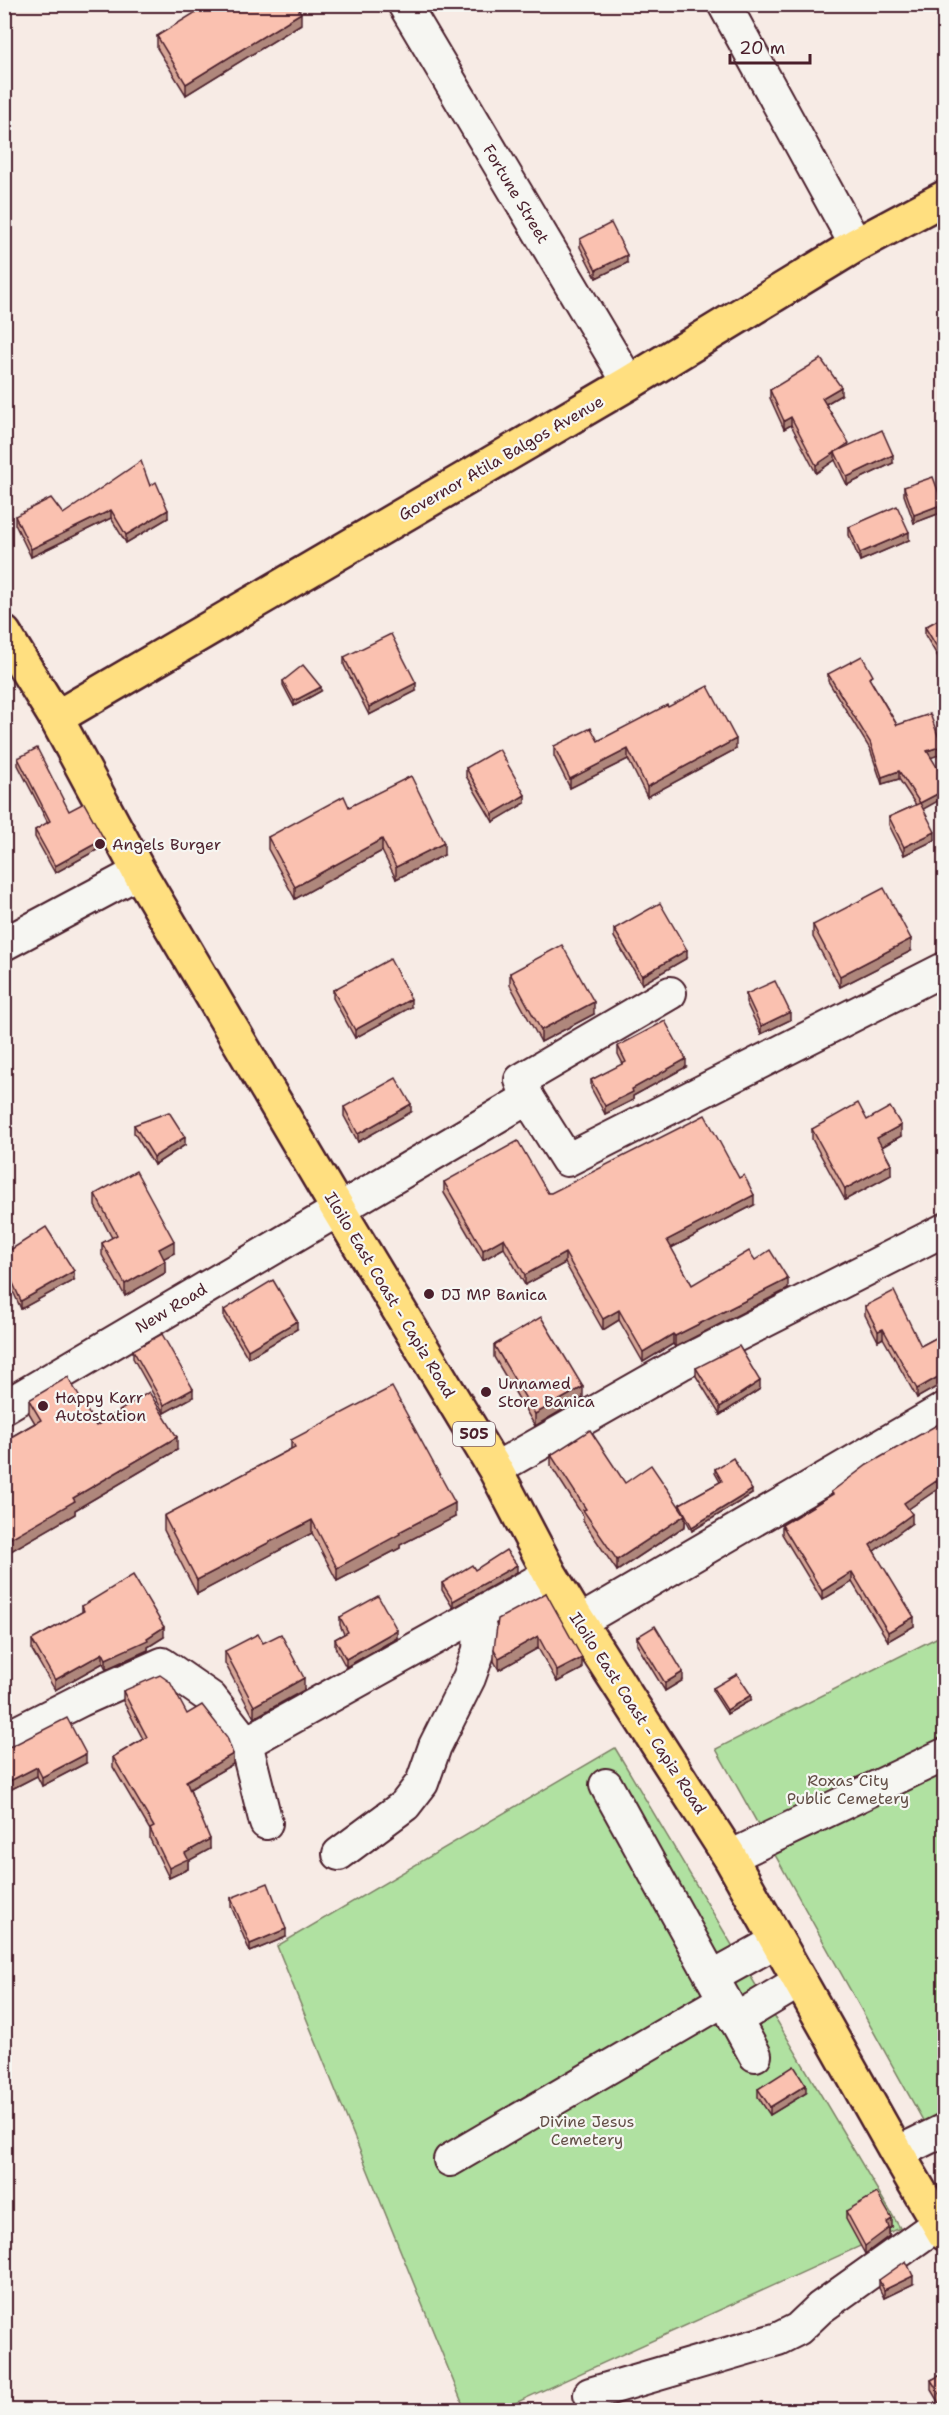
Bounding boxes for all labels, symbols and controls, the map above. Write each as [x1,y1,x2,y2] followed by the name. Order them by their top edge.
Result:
[730,27,810,65] scale bar
[739,36,785,60] text: 20 m
[478,141,554,247] street label: Fortune Street
[395,391,607,525] street label: Governor Atila Balgos Avenue
[112,834,221,855] place label: Angels Burger
[93,837,107,851] marker: Angels Burger
[320,1188,460,1402] street label: Iloilo East Coast - Capiz Road
[131,1278,211,1338] street label: New Road
[441,1284,547,1305] place label: DJ MP Banica
[422,1287,436,1301] marker: DJ MP Banica
[498,1373,595,1412] place label: Unnamed Store Banica
[479,1385,493,1399] marker: Unnamed Store Banica
[55,1387,146,1426] place label: Happy Karr Autostation
[36,1399,50,1413] marker: Happy Karr Autostation
[453,1422,495,1446] road number: 505
[565,1608,711,1818] street label: Iloilo East Coast - Capiz Road
[787,1770,909,1809] park label: Roxas City Public Cemetery
[540,2111,635,2150] park label: Divine Jesus Cemetery

